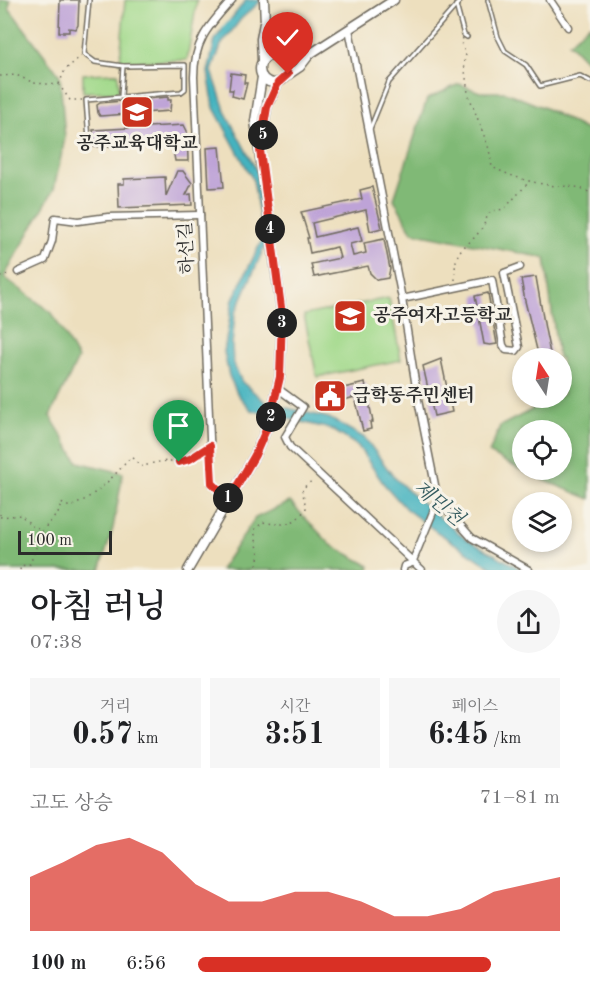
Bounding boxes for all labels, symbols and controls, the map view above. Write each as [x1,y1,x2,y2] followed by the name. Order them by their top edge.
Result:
[262,12,313,74] pin
[271,21,304,54] icon: check
[119,94,155,130] school or university icon: 공주교육대학교
[248,120,278,150] pin: 5
[258,127,268,143] text: 5
[76,133,198,153] place label: 공주교육대학교
[255,214,285,244] pin: 4
[176,221,197,275] street label: 하선길
[265,221,275,237] text: 4
[332,298,368,334] school or university icon: 공주여자고등학교
[373,305,513,325] place label: 공주여자고등학교
[267,308,297,338] pin: 3
[277,315,287,331] text: 3
[512,348,572,408] north arrow
[512,348,572,552] map controls
[312,378,348,414] public building icon: 금학동주민센터
[353,385,475,405] place label: 금학동주민센터
[153,400,204,462] pin
[256,402,286,432] pin: 2
[162,409,195,442] icon: arrive
[266,409,276,425] text: 2
[512,420,572,480] button: locate
[409,475,470,531] water label: 제민천
[213,483,243,513] pin: 1
[223,490,233,506] text: 1
[512,492,572,552] button: layers
[18,528,112,556] scale bar
[27,533,72,549] text: 100 m
[497,590,560,653] button: share
[30,592,167,625] text: 아침 러닝
[30,633,82,653] text: 07:38
[100,699,131,715] text: 거리
[280,699,310,715] text: 시간
[451,699,498,715] text: 페이스
[72,720,133,750] text: 0.57
[265,720,325,750] text: 3:51
[428,720,489,750] text: 6:45
[133,731,158,747] text: km
[489,731,521,747] text: /km
[480,788,560,808] text: 71–81 m
[30,794,113,814] text: 고도 상승
[30,954,86,974] text: 100 m
[126,954,166,974] text: 6:56

